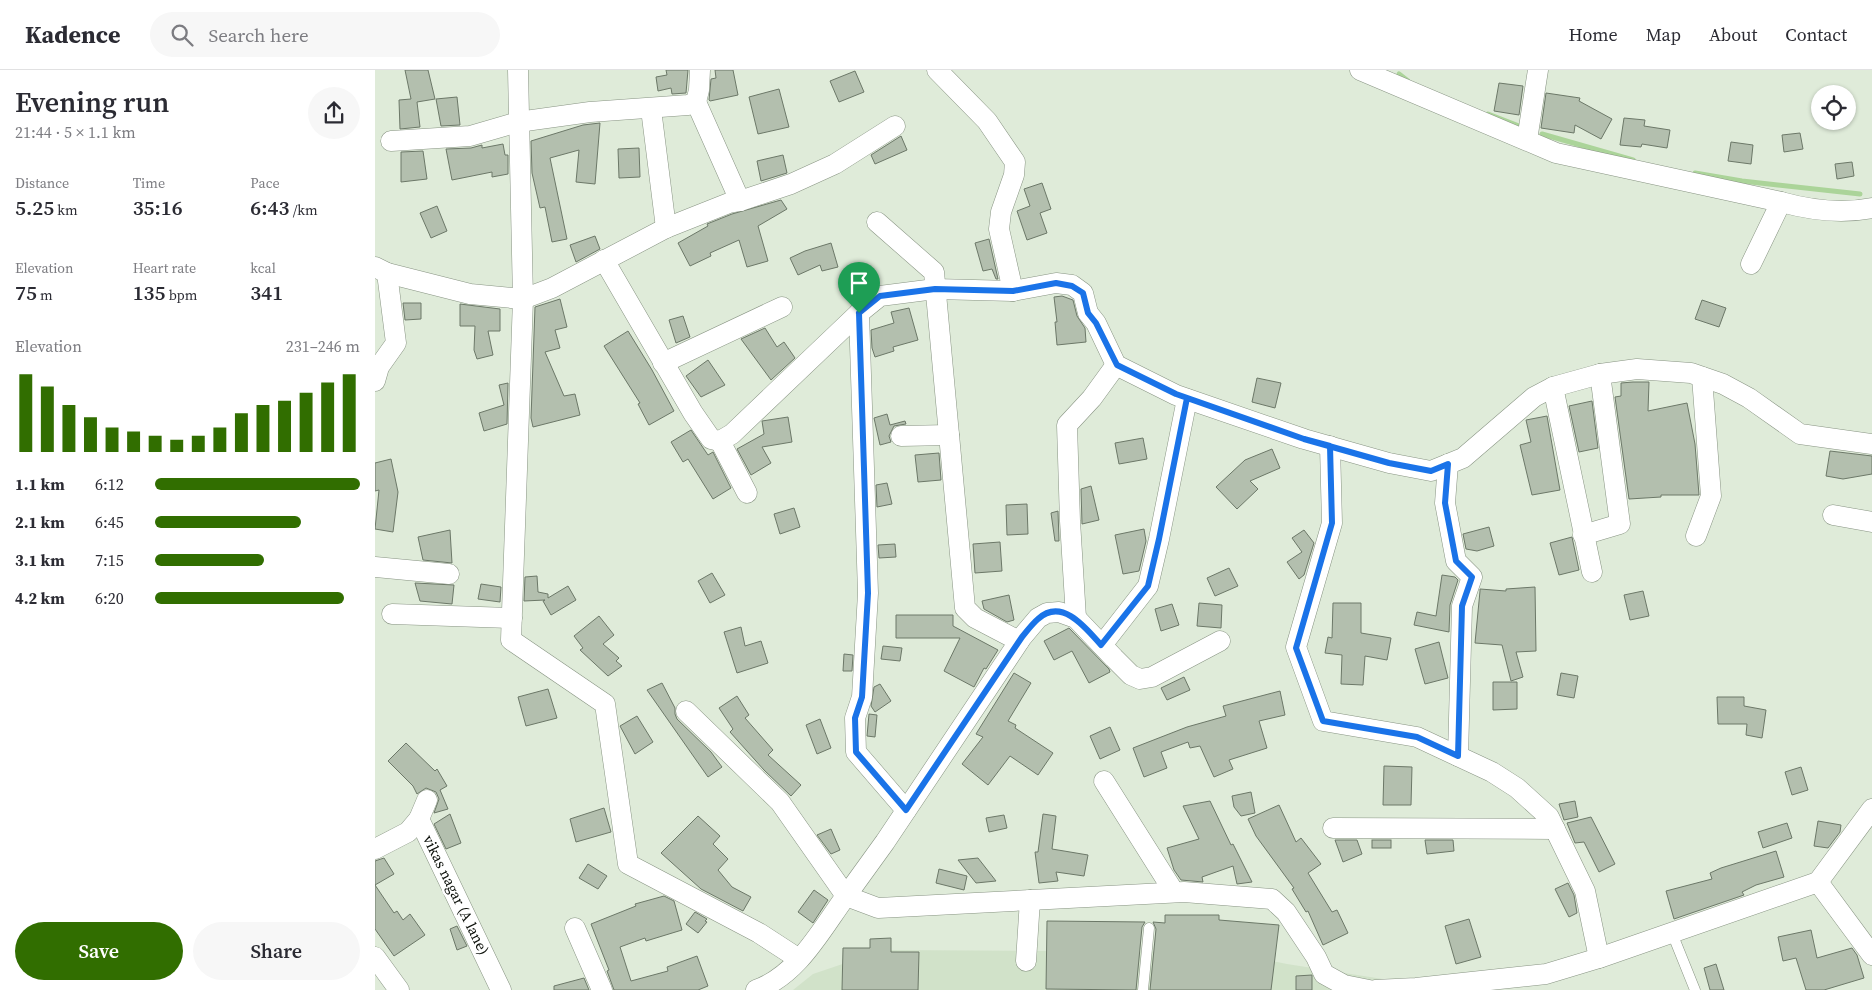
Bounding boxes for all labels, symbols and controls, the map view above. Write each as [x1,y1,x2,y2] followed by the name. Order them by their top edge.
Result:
[150,12,500,57] search box
[25,18,120,51] text: Kadence
[168,21,196,49] icon: search
[208,22,309,48] text: Search here
[1569,22,1618,47] text: Home
[1646,22,1681,47] text: Map
[1709,22,1757,47] text: About
[1785,22,1847,47] text: Contact
[15,83,169,121] text: Evening run
[1811,85,1856,130] map controls
[1811,85,1856,130] button: locate
[308,87,360,139] button: share
[15,121,136,143] text: 21:44 · 5 × 1.1 km
[15,173,69,193] text: Distance
[133,173,165,193] text: Time
[250,173,280,193] text: Pace
[15,193,54,222] text: 5.25
[133,193,183,222] text: 35:16
[250,193,289,222] text: 6:43
[54,200,78,220] text: km
[289,200,318,220] text: /km
[15,258,73,278] text: Elevation
[133,258,196,278] text: Heart rate
[250,258,276,278] text: kcal
[838,262,880,313] pin
[845,269,873,297] icon: arrive
[15,278,37,307] text: 75
[133,278,165,307] text: 135
[250,278,283,307] text: 341
[37,285,53,305] text: m
[165,285,197,305] text: bpm
[15,335,82,357] text: Elevation
[286,335,360,357] text: 231–246 m
[15,473,65,495] text: 1.1 km
[95,473,124,495] text: 6:12
[15,511,65,533] text: 2.1 km
[95,511,124,533] text: 6:45
[15,549,65,571] text: 3.1 km
[95,549,124,571] text: 7:15
[15,587,65,609] text: 4.2 km
[95,587,124,609] text: 6:20
[418,831,495,958] street label: vikas nagar (A lane)
[15,922,183,980] button: Save
[193,922,360,980] button: Share

